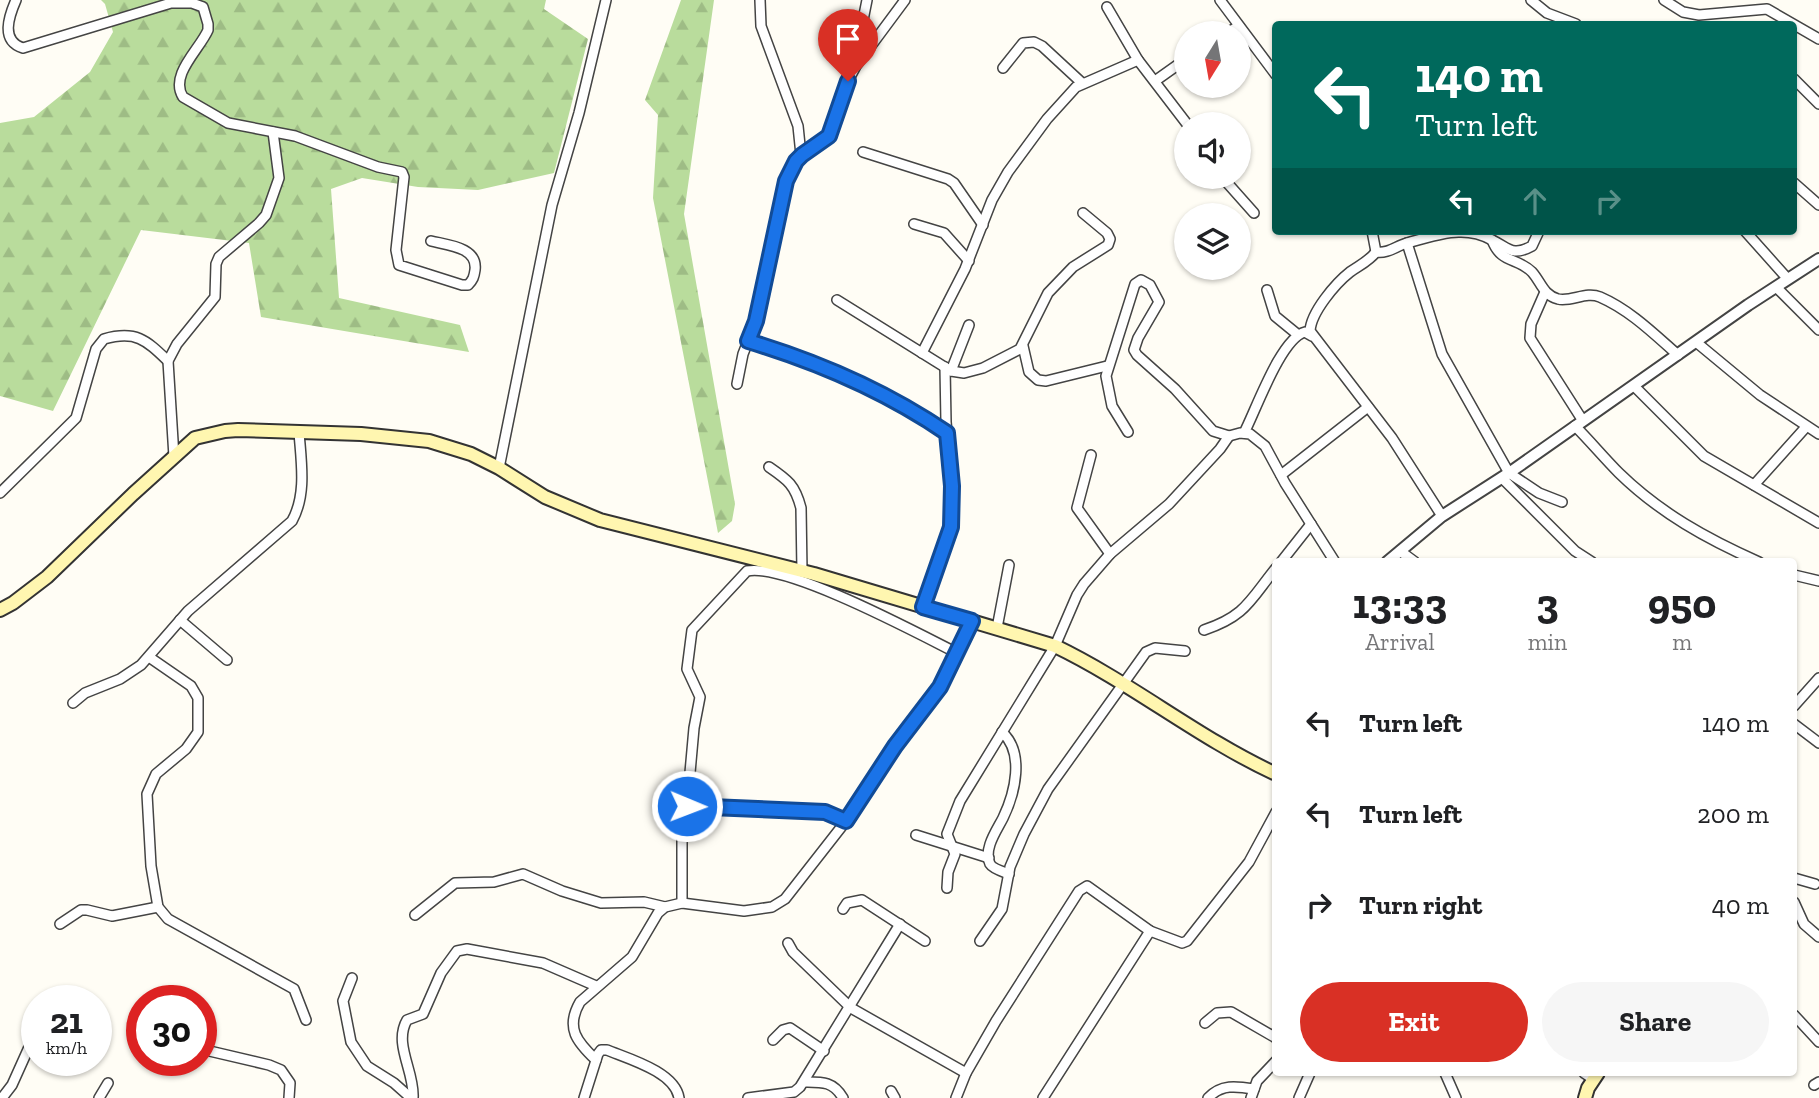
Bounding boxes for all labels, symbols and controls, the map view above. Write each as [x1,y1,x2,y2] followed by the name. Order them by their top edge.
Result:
[818,9,878,81] pin
[829,20,867,58] icon: arrive
[1174,21,1251,98] north arrow
[1174,21,1251,280] map controls
[1415,46,1543,105] text: 140 m
[1300,49,1391,140] icon: left
[1415,106,1537,144] text: Turn left
[1174,112,1251,189] button: sound
[1443,182,1481,220] icon: left
[1516,182,1554,220] icon: ahead
[1589,182,1627,220] icon: right
[1174,203,1251,280] button: layers
[1353,578,1447,629] text: 13:33
[1536,578,1559,629] text: 3
[1648,578,1716,629] text: 950
[1365,628,1435,656] text: Arrival
[1528,628,1567,656] text: min
[1672,628,1692,656] text: m
[1300,704,1338,742] icon: left
[1359,707,1462,739] text: Turn left
[1702,707,1769,739] text: 140 m
[650,769,724,843] position arrow
[1300,795,1338,833] icon: left
[1359,798,1462,830] text: Turn left
[1697,798,1769,830] text: 200 m
[1300,886,1338,924] icon: right
[1359,889,1482,921] text: Turn right
[1712,889,1769,921] text: 40 m
[1300,982,1528,1062] button: Exit
[1542,982,1769,1062] button: Share
[126,985,217,1076] speed limit sign: 30
[50,1000,83,1042] text: 21
[46,1037,87,1059] text: km/h

